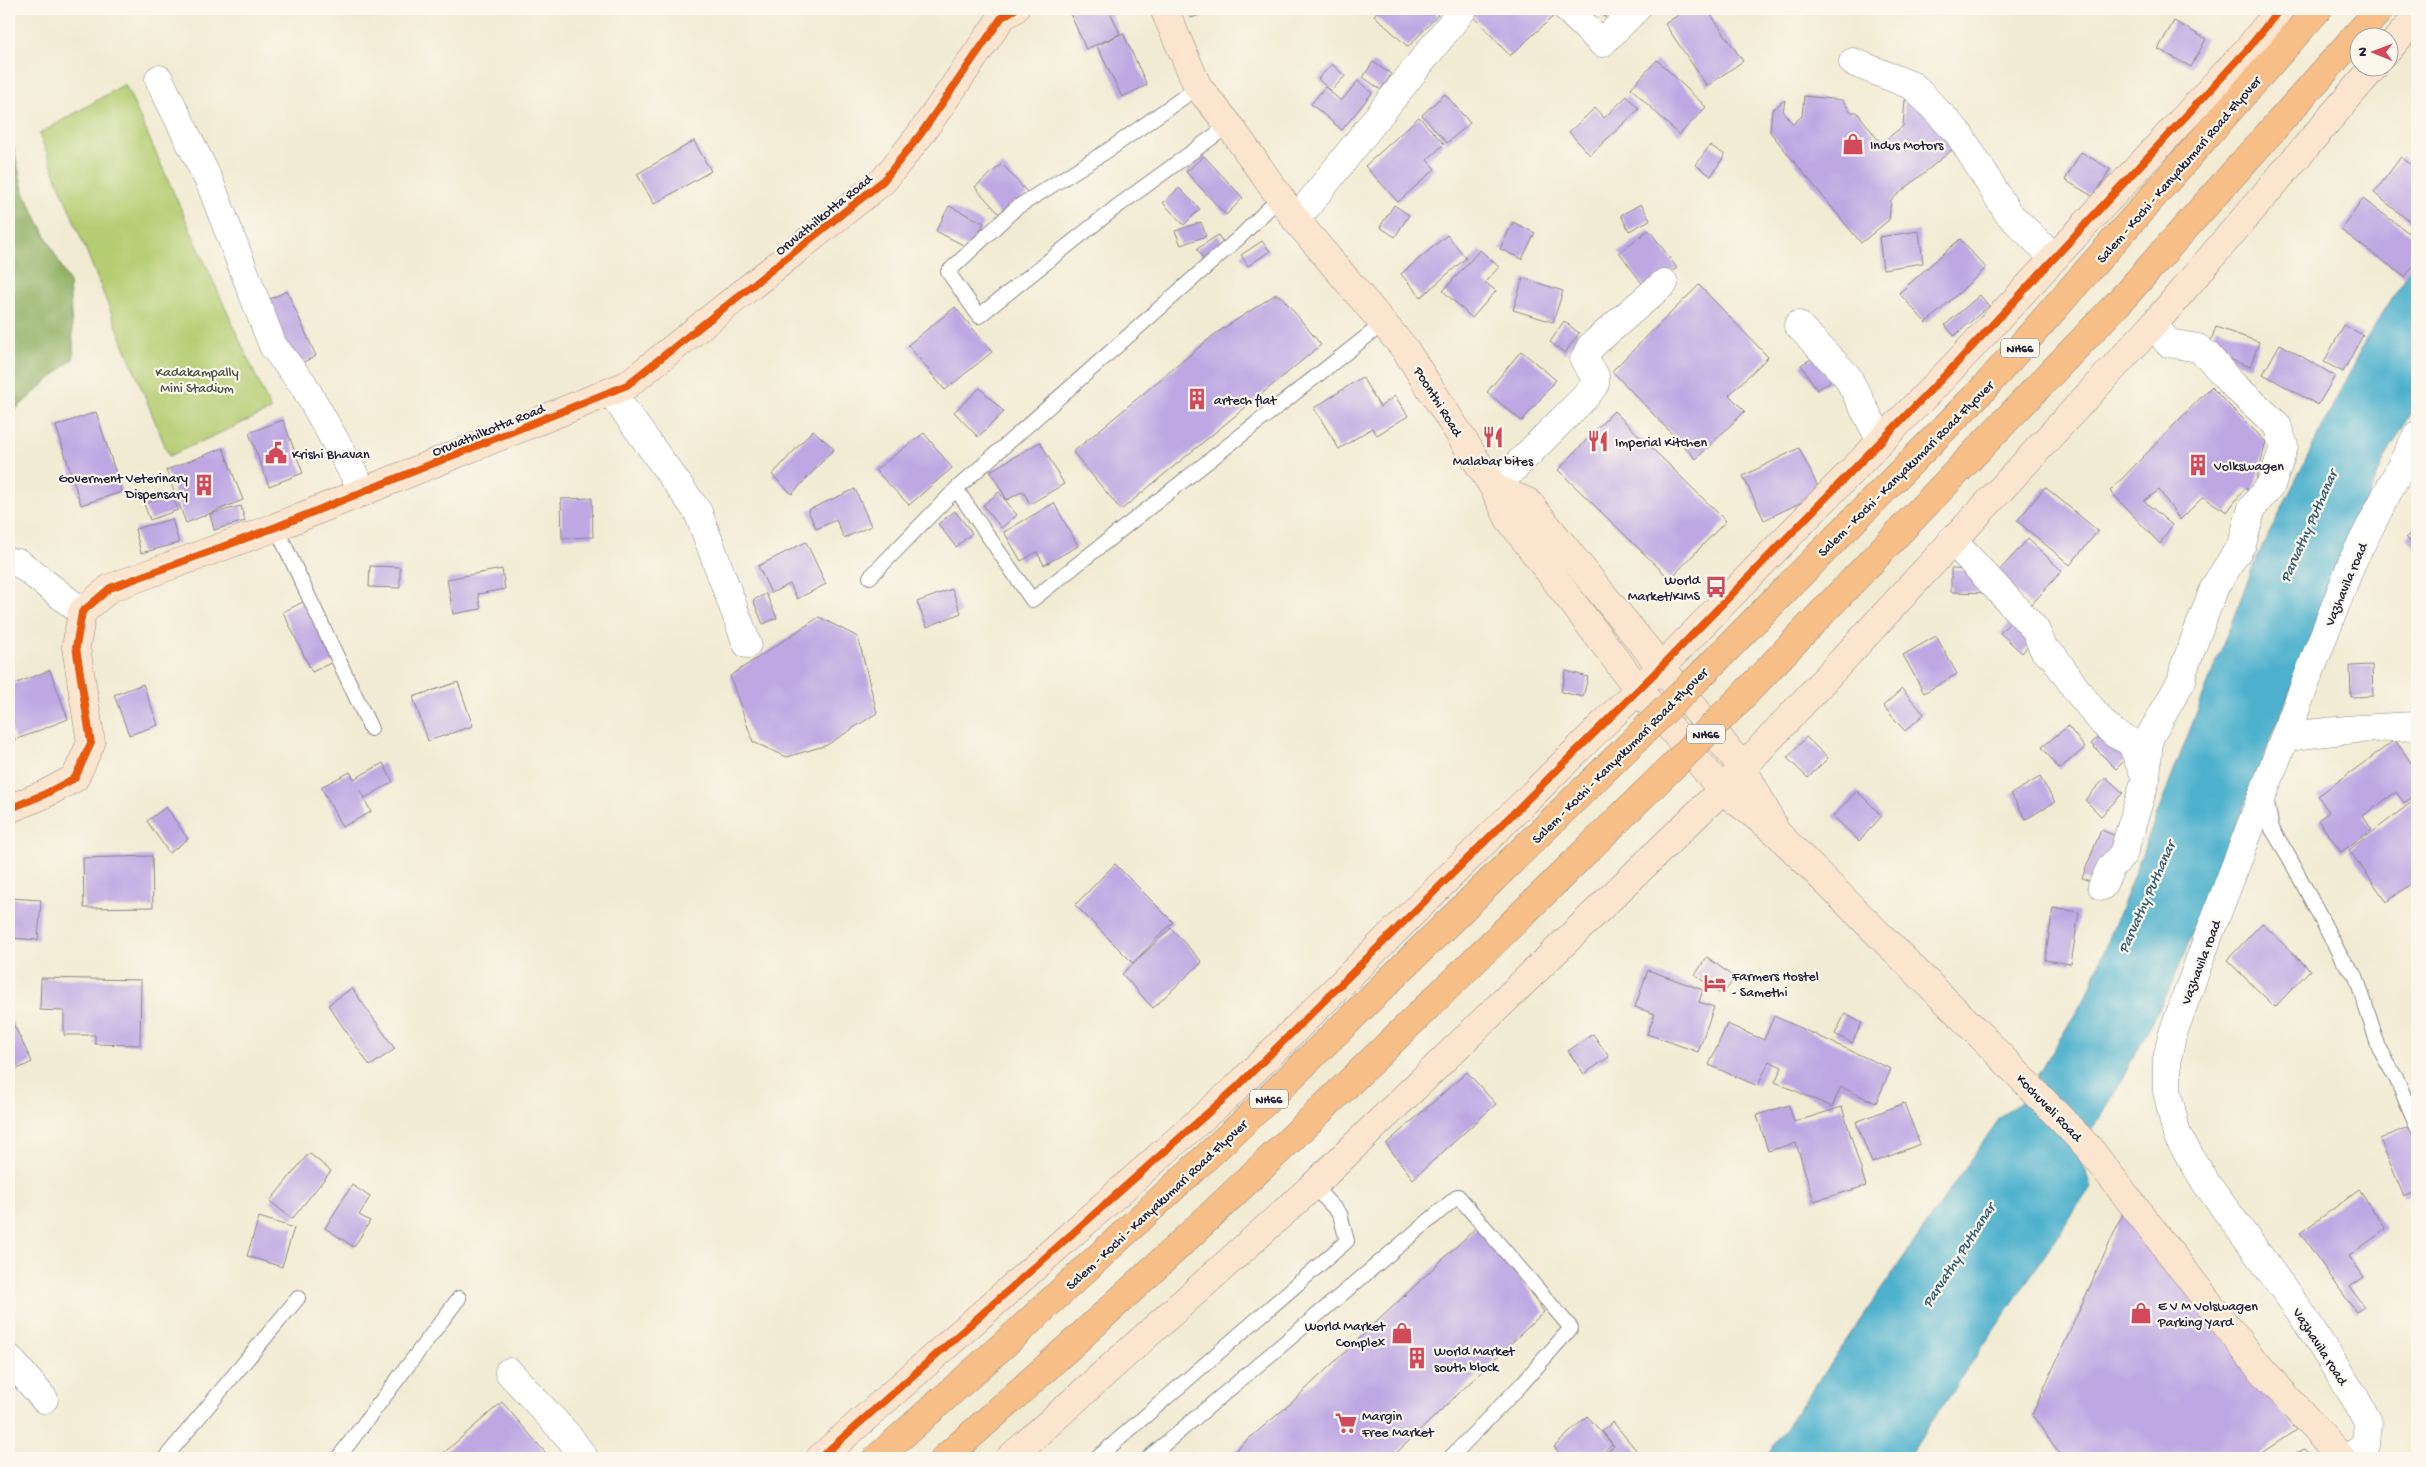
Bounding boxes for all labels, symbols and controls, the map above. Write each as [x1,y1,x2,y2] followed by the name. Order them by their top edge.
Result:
[2348,28,2398,78] north arrow
[2355,47,2372,57] text: N
[2094,73,2266,268] street label: Salem - Kochi - Kanyakumari Road Flyover
[1840,131,1866,157] shop icon: Indus Motors
[1870,138,1944,155] place label: Indus Motors
[773,170,878,260] street label: Oruvathilkotta Road
[2001,338,2039,358] road number: NH66
[1408,363,1466,442] street label: Poonthi Road
[155,365,239,398] park label: Kadakampally Mini Stadium
[1815,377,1999,561] street label: Salem - Kochi - Kanyakumari Road Flyover
[1184,386,1210,412] building icon: artech flat
[1214,393,1277,410] place label: artech flat
[430,400,549,462] street label: Oruvathilkotta Road
[1480,424,1506,450] restaurant icon: Malabar bites
[1585,428,1611,454] restaurant icon: Imperial Kitchen
[1615,435,1708,452] place label: Imperial Kitchen
[263,440,289,466] public building icon: Krishi Bhavan
[292,447,370,464] place label: Krishi Bhavan
[2185,452,2211,478] building icon: Volkswagen
[1453,454,1534,471] place label: Malabar bites
[2213,459,2284,476] place label: Volkswagen
[2277,466,2344,586] water label: Parvathy Puthanar
[58,471,188,504] place label: Goverment Veterinary Dispensary
[191,472,217,498] building icon: Goverment Veterinary Dispensary
[2322,539,2373,630] street label: Vazhavila road
[1628,573,1702,606] place label: World Market/KIMS
[1703,574,1729,600] bus stop icon: World Market/KIMS
[1529,664,1713,848] street label: Salem - Kochi - Kanyakumari Road Flyover
[1687,724,1725,744] road number: NH66
[2115,837,2182,957] water label: Parvathy Puthanar
[2178,917,2227,1008] street label: Vazhavila road
[1731,969,1819,1002] place label: Farmers Hostel - Samethi
[1702,970,1728,996] hotel icon: Farmers Hostel - Samethi
[2012,1071,2086,1147] street label: Kochuveli Road
[1250,1090,1288,1108] road number: NH66
[1063,1116,1253,1295] street label: Salem - Kochi - Kanyakumari Road Flyover
[1919,1198,2002,1312] water label: Parvathy Puthanar
[2157,1299,2258,1332] place label: E V M Volswagen Parking Yard
[2128,1300,2154,1326] shop icon: E V M Volswagen Parking Yard
[2287,1305,2351,1391] street label: Vazhavila road
[1305,1319,1386,1352] place label: World Market Complex
[1389,1320,1415,1346] shop icon: World Market Complex
[1434,1344,1516,1377] place label: World Market south block
[1404,1345,1430,1371] building icon: World Market south block
[1361,1409,1435,1442] place label: Margin Free Market
[1333,1410,1359,1436] supermarket icon: Margin Free Market

